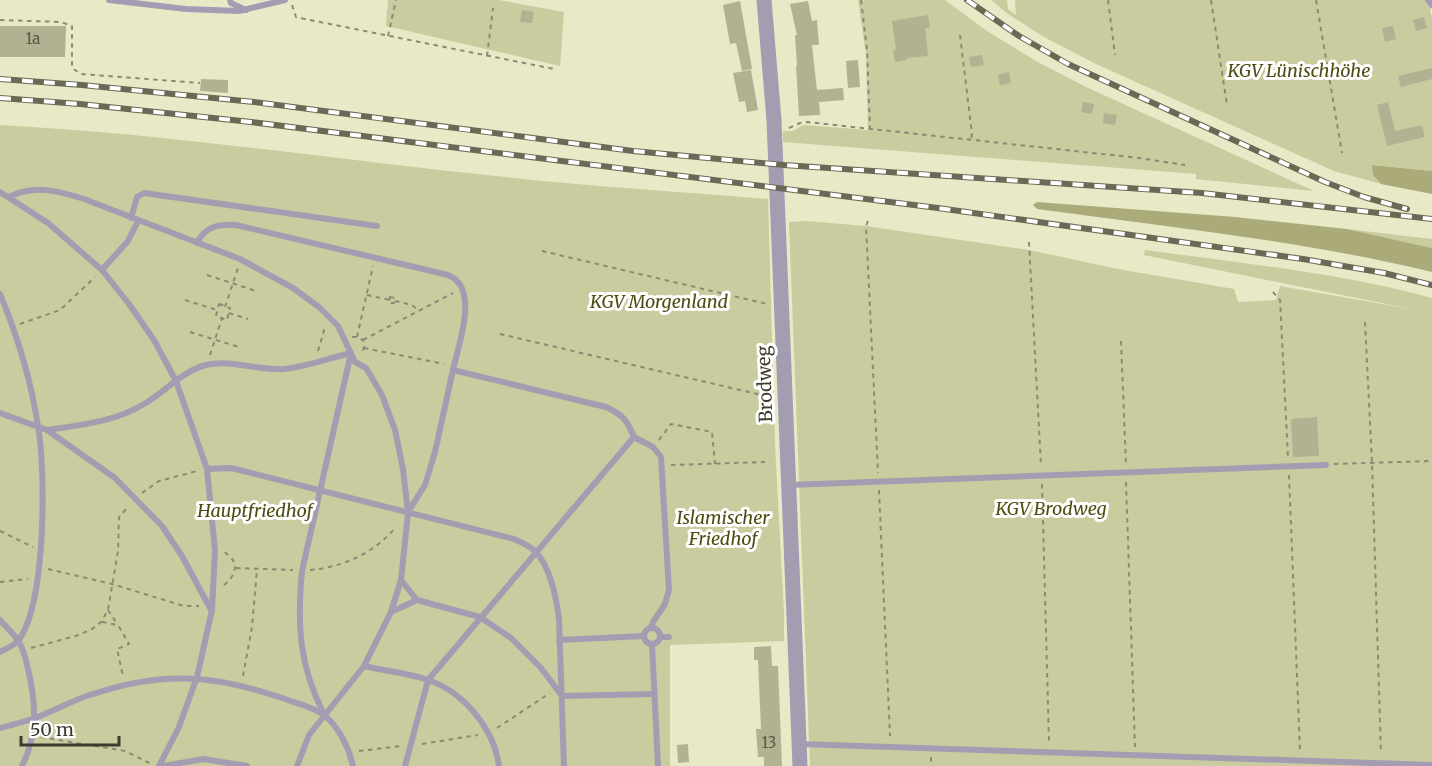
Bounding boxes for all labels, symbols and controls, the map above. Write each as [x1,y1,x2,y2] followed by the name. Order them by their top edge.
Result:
[26,29,40,48] house number: 1a
[1227,59,1370,82] park label: KGV Lünischhöhe
[589,290,729,313] park label: KGV Morgenland
[752,345,777,423] street label: Brodweg
[994,497,1107,520] park label: KGV Brodweg
[196,499,315,522] park label: Hauptfriedhof
[677,506,770,550] park label: Islamischer Friedhof
[21,709,118,747] scale bar
[30,718,74,741] text: 50 m
[762,733,776,752] house number: 13

